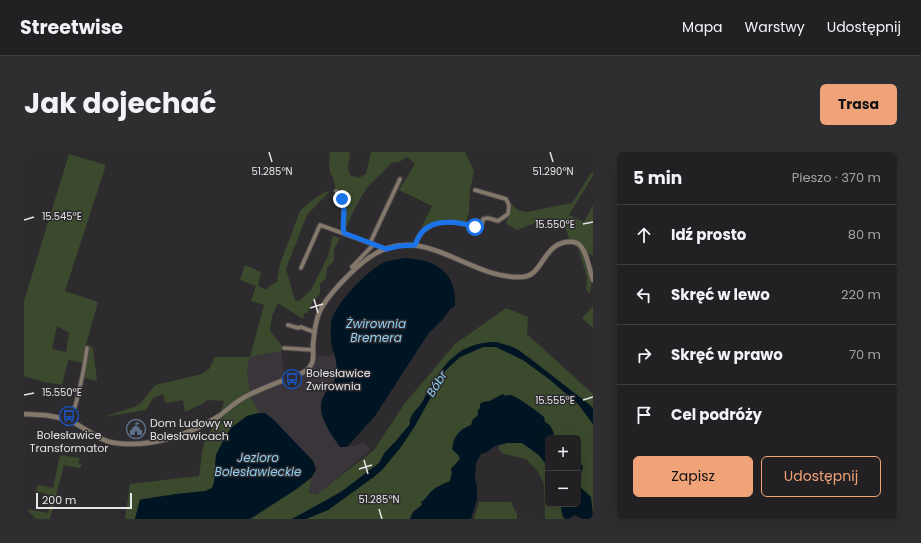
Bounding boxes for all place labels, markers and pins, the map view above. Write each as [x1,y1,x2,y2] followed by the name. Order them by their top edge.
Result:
[306,365,371,394] place label: Bolesławice Żwirownia
[281,368,303,390] bus stop icon: Bolesławice Żwirownia
[58,405,80,427] bus stop icon: Bolesławice Transformator
[150,415,233,444] place label: Dom Ludowy w Bolesławicach
[125,418,147,440] public building icon: Dom Ludowy w Bolesławicach
[30,427,108,456] place label: Bolesławice Transformator

